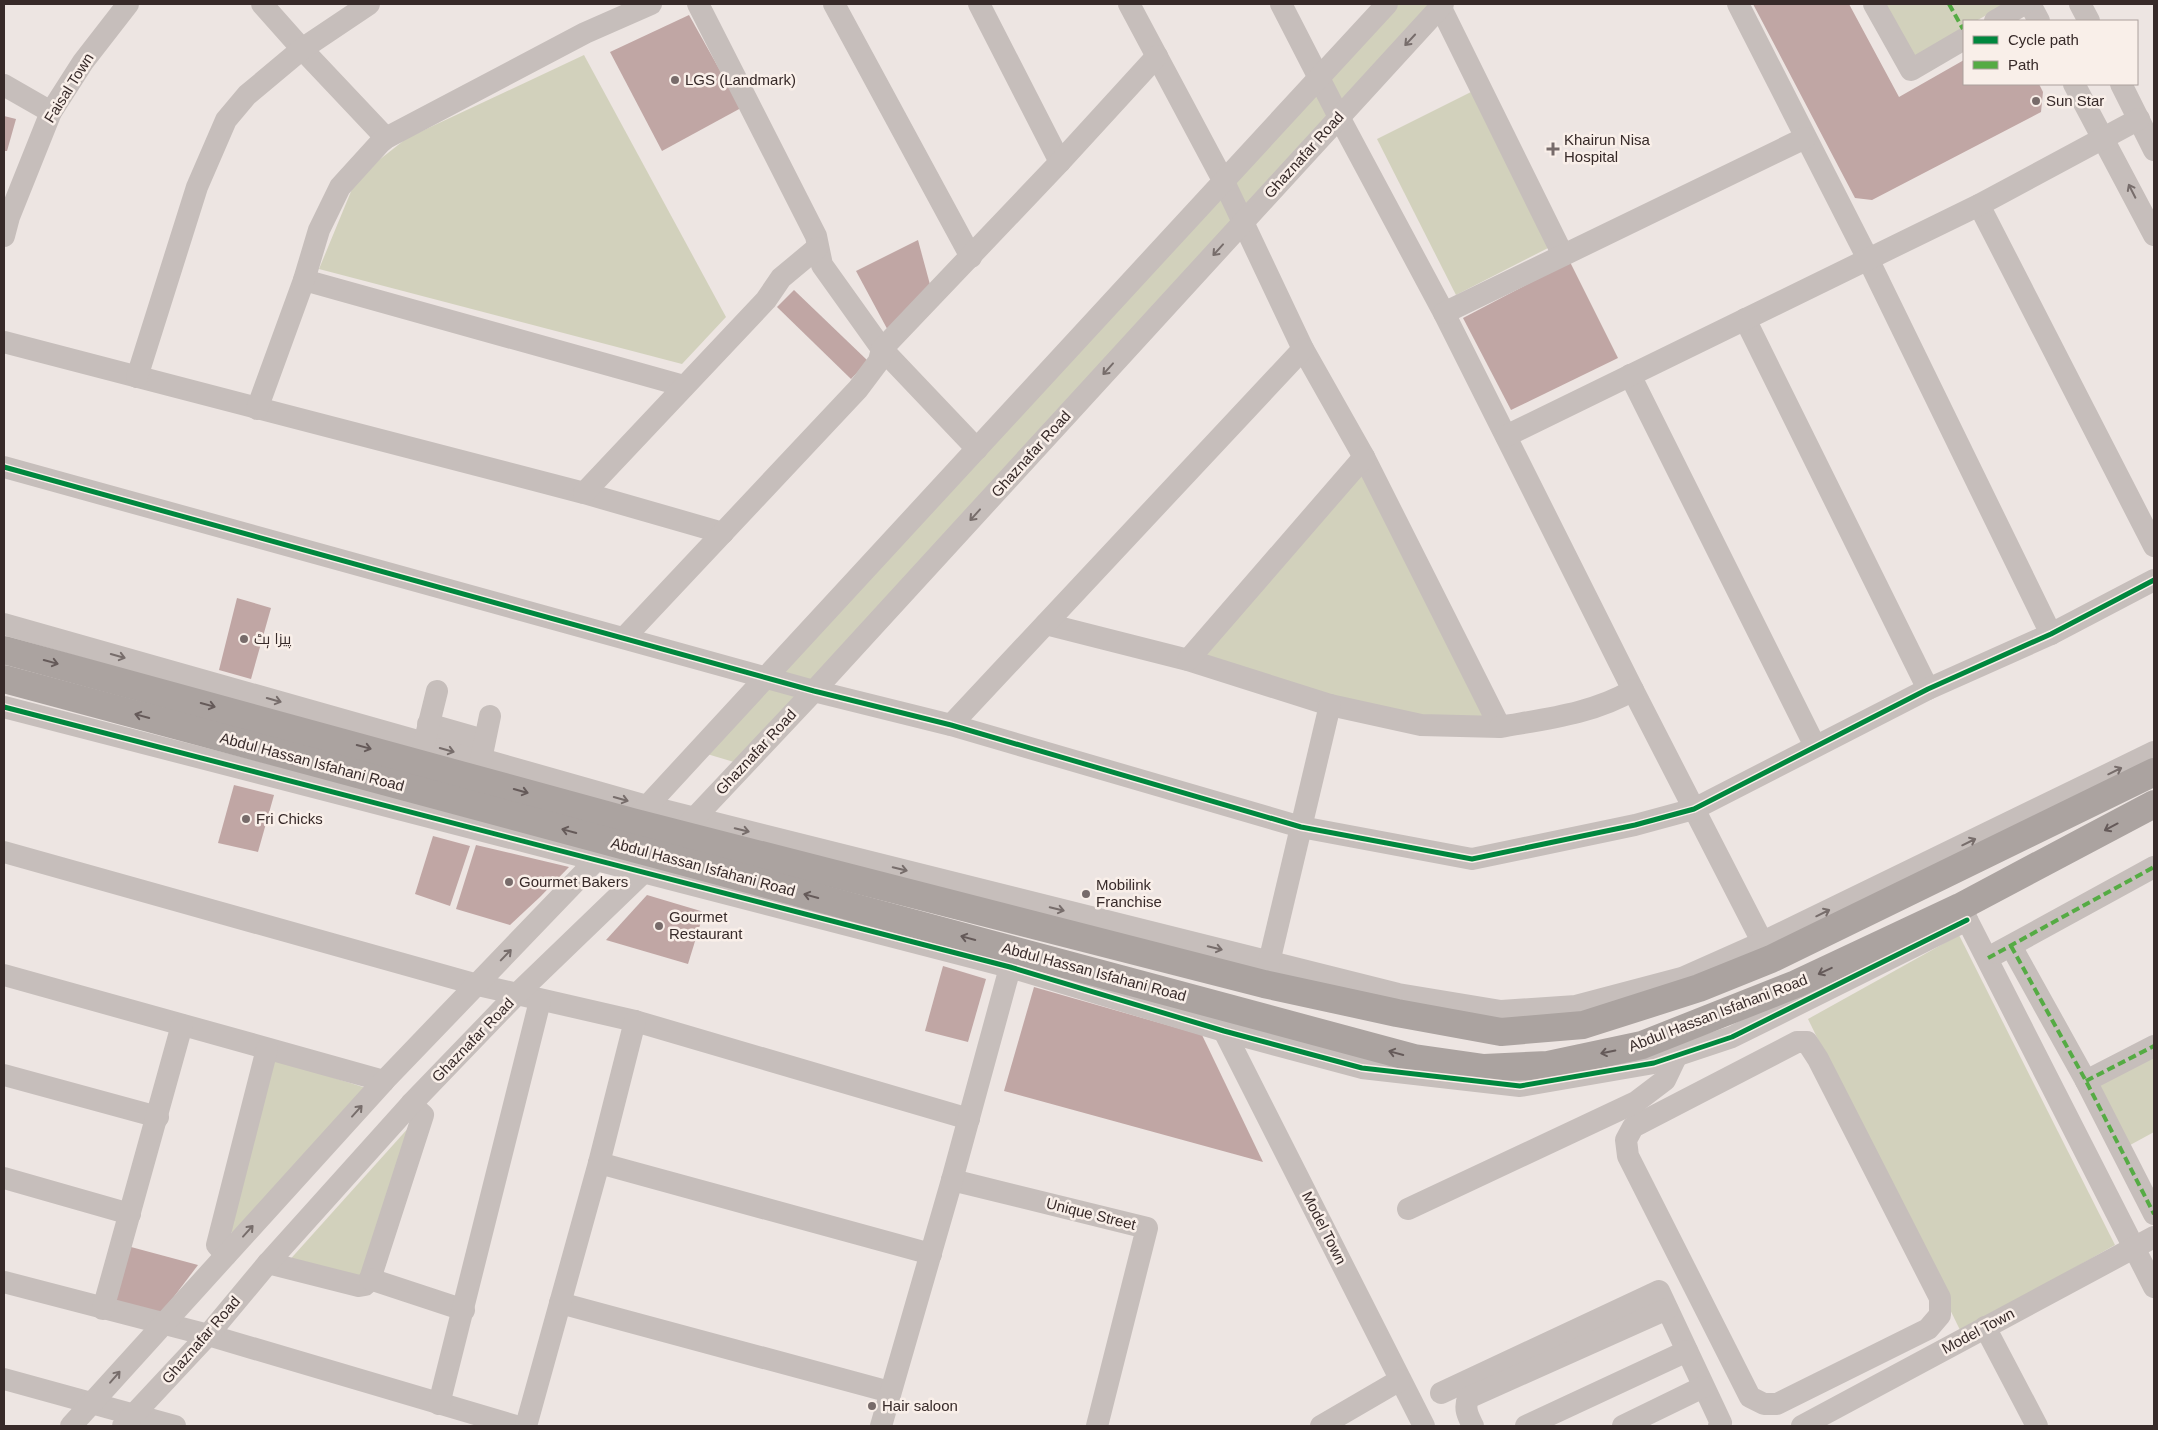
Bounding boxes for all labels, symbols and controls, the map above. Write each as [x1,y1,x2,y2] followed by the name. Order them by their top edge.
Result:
[1963,20,2138,85] legend
[2008,31,2079,48] text: Cycle path
[1404,33,1416,46] one-way arrow
[40,50,97,126] street label: Faisal Town
[2008,56,2039,73] text: Path
[685,71,796,88] place label: LGS (Landmark)
[669,74,681,86] marker: LGS (Landmark)
[2046,92,2104,109] place label: Sun Star
[2030,95,2042,107] marker: Sun Star
[1260,108,1347,201] street label: Ghaznafar Road
[1564,131,1651,165] place label: Khairun Nisa Hospital
[1546,142,1560,156] marker: Khairun Nisa Hospital
[2127,184,2137,199] one-way arrow
[1212,243,1224,256] one-way arrow
[1102,363,1114,376] one-way arrow
[987,407,1074,500] street label: Ghaznafar Road
[969,508,981,521] one-way arrow
[254,630,291,649] place label: پیزا ہٹ
[238,633,250,645] marker: پیزا ہٹ
[110,652,126,662] one-way arrow
[42,658,58,668] one-way arrow
[266,696,282,706] one-way arrow
[199,701,215,710] one-way arrow
[712,706,799,798] street label: Ghaznafar Road
[134,711,150,721] one-way arrow
[218,729,406,794] street label: Abdul Hassan Isfahani Road
[356,743,372,753] one-way arrow
[439,745,455,755] one-way arrow
[2107,766,2122,775] one-way arrow
[513,786,529,796] one-way arrow
[612,794,628,804] one-way arrow
[256,810,323,827] place label: Fri Chicks
[240,813,252,825] marker: Fri Chicks
[2104,823,2119,832] one-way arrow
[562,826,578,836] one-way arrow
[733,826,749,835] one-way arrow
[609,834,797,899] street label: Abdul Hassan Isfahani Road
[1961,837,1976,846] one-way arrow
[891,865,907,874] one-way arrow
[519,873,628,890] place label: Gourmet Bakers
[503,876,515,888] marker: Gourmet Bakers
[1096,876,1162,910] place label: Mobilink Franchise
[1080,888,1092,900] marker: Mobilink Franchise
[803,891,819,900] one-way arrow
[1049,904,1065,914] one-way arrow
[669,908,743,942] place label: Gourmet Restaurant
[1815,908,1830,917] one-way arrow
[653,920,665,932] marker: Gourmet Restaurant
[960,933,976,942] one-way arrow
[1000,939,1188,1004] street label: Abdul Hassan Isfahani Road
[1206,944,1222,953] one-way arrow
[500,949,512,962] one-way arrow
[1818,966,1833,976] one-way arrow
[1626,971,1810,1055] street label: Abdul Hassan Isfahani Road
[428,994,517,1085] street label: Ghaznafar Road
[1388,1048,1404,1057] one-way arrow
[1601,1048,1617,1058] one-way arrow
[351,1104,363,1117] one-way arrow
[1299,1188,1350,1267] street label: Model Town
[1045,1194,1138,1233] street label: Unique Street
[242,1224,254,1237] one-way arrow
[158,1293,243,1387] street label: Ghaznafar Road
[1939,1304,2017,1357] street label: Model Town
[110,1371,121,1384] one-way arrow
[882,1397,958,1414] place label: Hair saloon
[866,1400,878,1412] marker: Hair saloon

